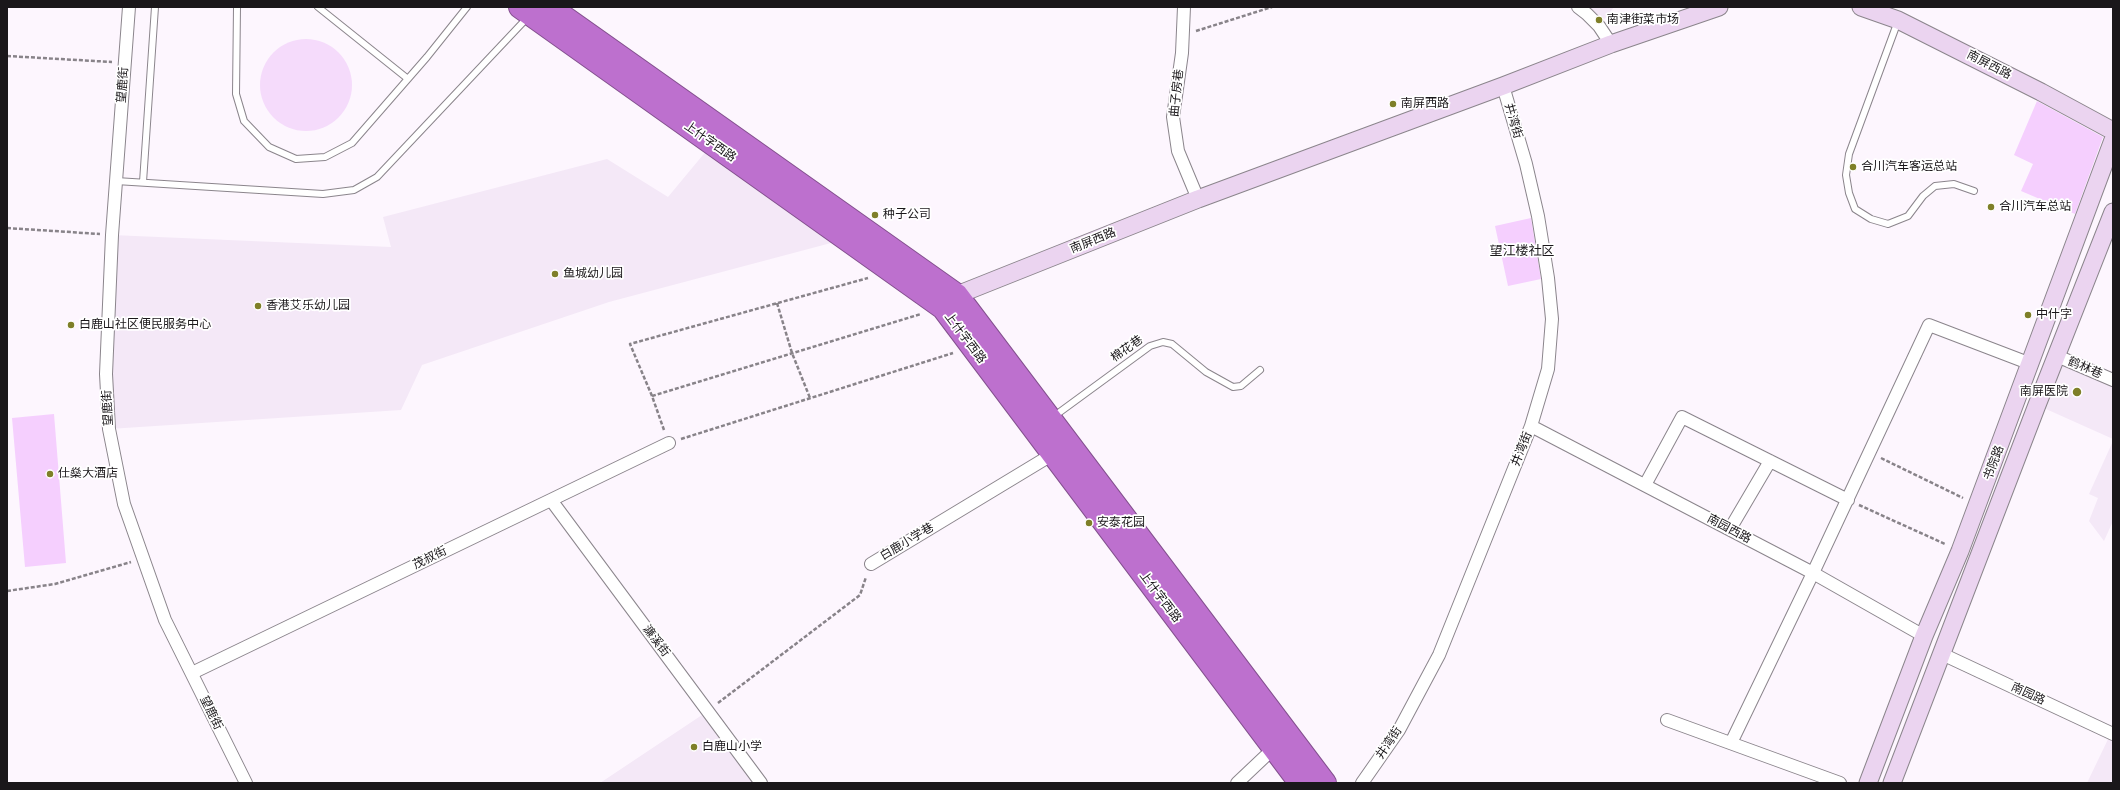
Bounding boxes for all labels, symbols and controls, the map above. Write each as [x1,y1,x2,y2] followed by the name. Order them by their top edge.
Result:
[1607,13,1679,27] place label: 南津街菜市场
[1594,15,1604,25] marker: 南津街菜市场
[1964,48,2014,82] street label: 南屏西路
[115,67,131,103] street label: 望鹿街
[1167,68,1187,118] street label: 曲子房巷
[1401,97,1449,111] place label: 南屏西路
[1388,99,1398,109] marker: 南屏西路
[1501,102,1525,140] street label: 井湾街
[681,119,739,165] street label: 上什字西路
[1861,160,1957,174] place label: 合川汽车客运总站
[1848,162,1858,172] marker: 合川汽车客运总站
[1999,200,2071,214] place label: 合川汽车总站
[1986,202,1996,212] marker: 合川汽车总站
[883,208,931,222] place label: 种子公司
[870,210,880,220] marker: 种子公司
[1068,225,1118,257] street label: 南屏西路
[1490,243,1554,259] district label: 望江楼社区
[563,267,623,281] place label: 鱼城幼儿园
[550,269,560,279] marker: 鱼城幼儿园
[266,299,350,313] place label: 香港艾乐幼儿园
[253,301,263,311] marker: 香港艾乐幼儿园
[2036,308,2072,322] place label: 中什字
[941,310,989,366] street label: 上什字西路
[2023,310,2033,320] marker: 中什字
[79,318,211,332] place label: 白鹿山社区便民服务中心
[66,320,76,330] marker: 白鹿山社区便民服务中心
[1108,333,1146,365] street label: 棉花巷
[2066,354,2104,382] street label: 鹤林巷
[2020,385,2068,399] place label: 南屏医院
[2071,386,2083,398] marker: 南屏医院
[100,390,116,426] street label: 望鹿街
[1509,430,1535,468] street label: 井湾街
[1981,444,2007,482] street label: 书院路
[58,467,118,481] place label: 仕燊大酒店
[45,469,55,479] marker: 仕燊大酒店
[1704,511,1754,547] street label: 南园西路
[1097,516,1145,530] place label: 安泰花园
[1084,518,1094,528] marker: 安泰花园
[878,520,936,564] street label: 白鹿小学巷
[411,544,449,572] street label: 茂叔街
[1136,569,1184,625] street label: 上什字西路
[639,622,673,660] street label: 濂溪街
[2009,680,2047,708] street label: 南园路
[197,694,225,732] street label: 望鹿街
[1373,724,1405,762] street label: 井湾街
[702,740,762,754] place label: 白鹿山小学
[689,742,699,752] marker: 白鹿山小学

